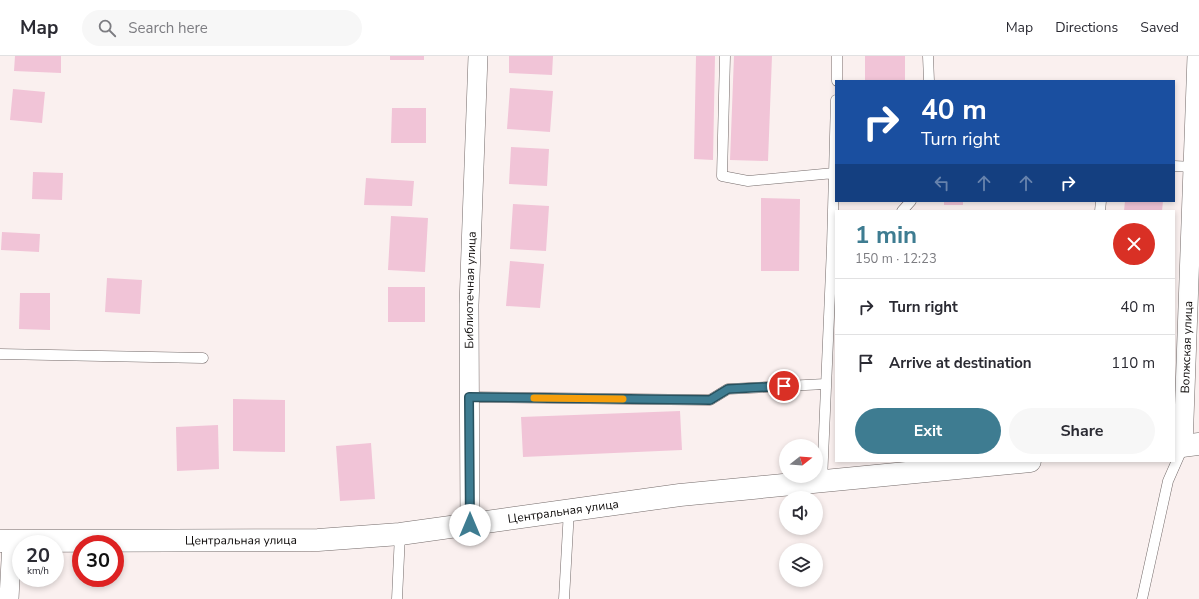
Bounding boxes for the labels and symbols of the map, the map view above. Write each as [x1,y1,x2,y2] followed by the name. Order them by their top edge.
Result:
[461,231,480,349] street label: Библиотечная улица
[1177,300,1196,394] street label: Волжская улица
[767,369,801,403] pin
[779,439,823,483] north arrow
[507,496,620,527] street label: Центральная улица
[449,504,491,546] position arrow
[185,532,297,548] street label: Центральная улица
[72,535,124,587] speed limit sign: 30

